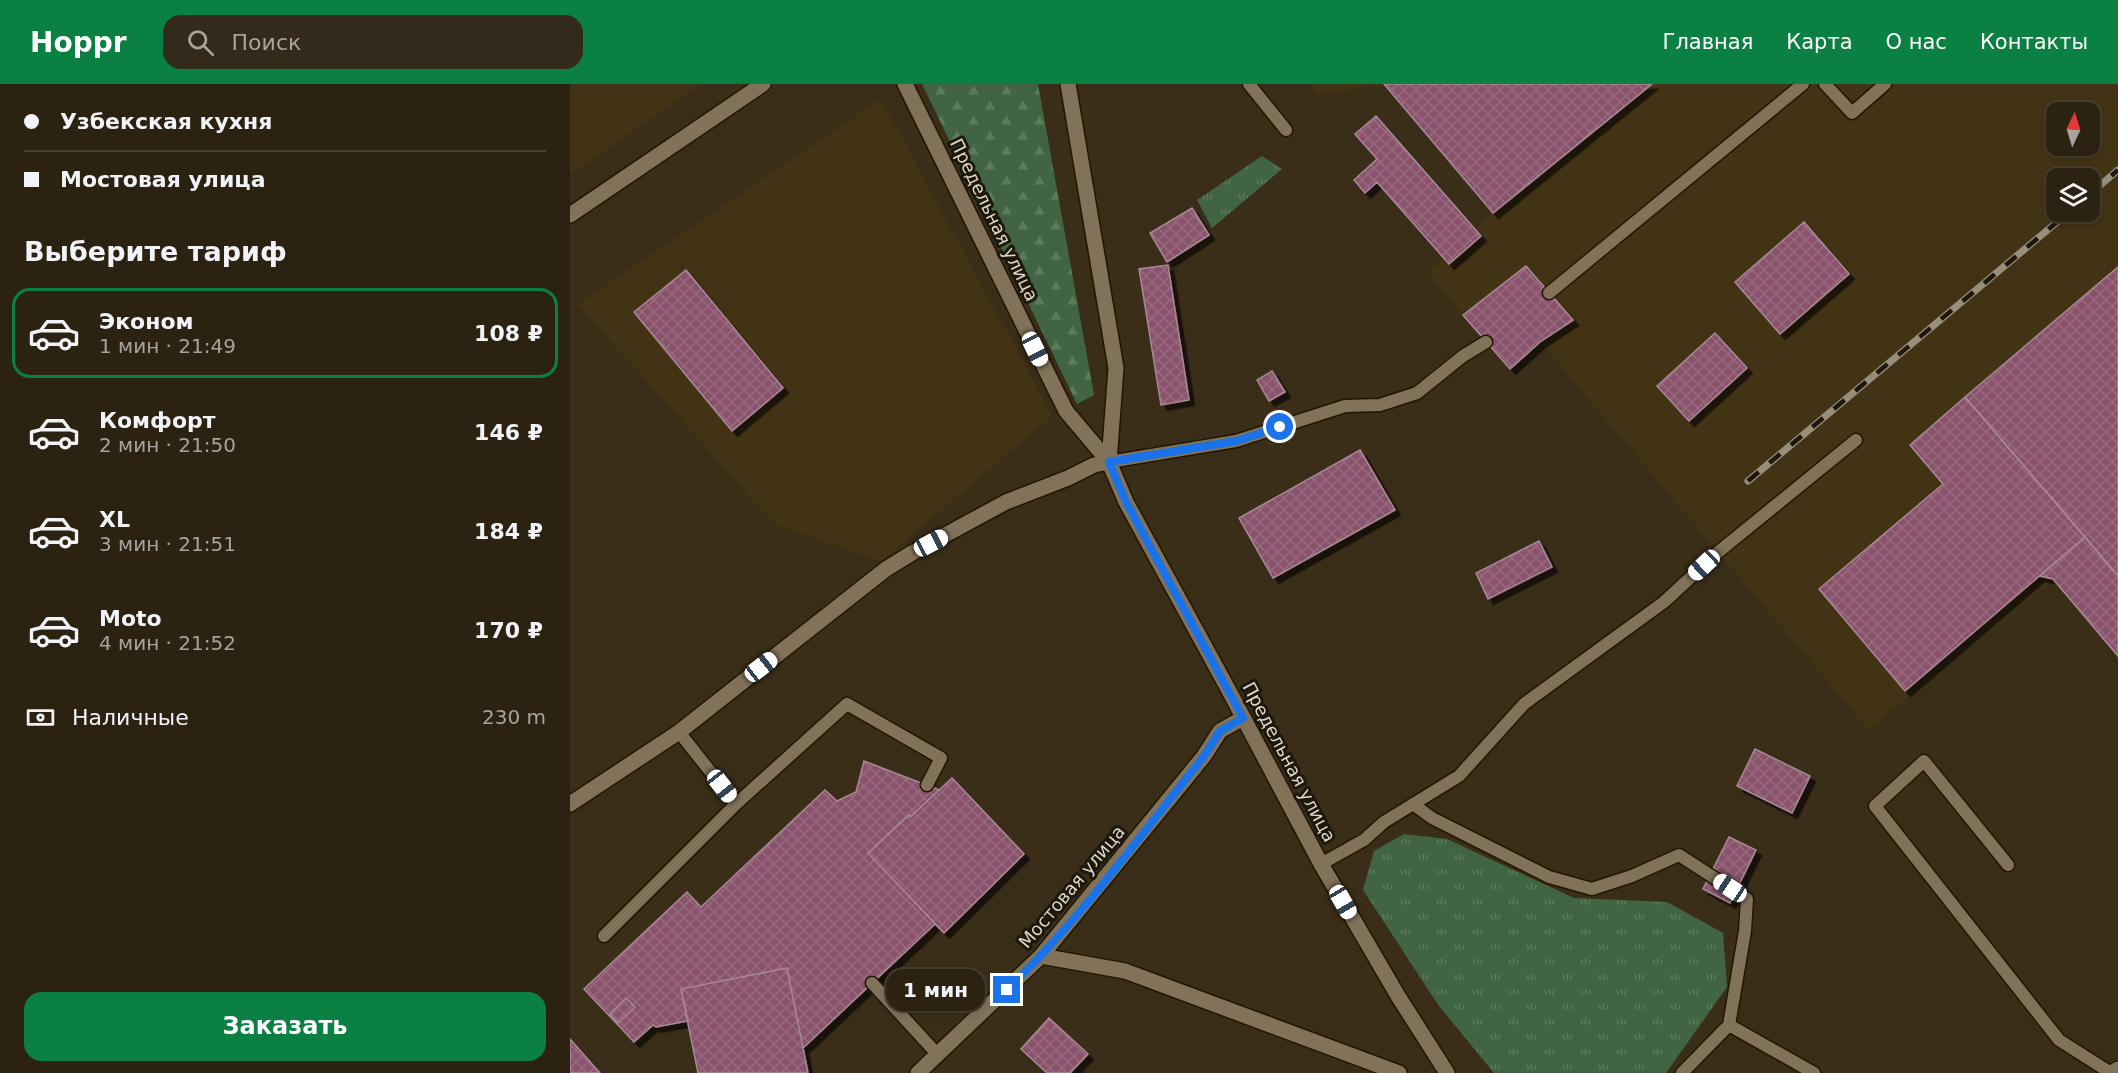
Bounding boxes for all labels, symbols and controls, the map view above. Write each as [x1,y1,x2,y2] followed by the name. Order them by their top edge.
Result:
[163,15,583,69] search box
[30,26,127,59] text: Hoppr
[184,26,217,59] icon: search
[232,30,301,55] text: Поиск
[1663,30,1753,54] text: Главная
[1786,30,1853,54] text: Карта
[1886,30,1947,54] text: О нас
[1980,30,2088,54] text: Контакты
[2046,102,2100,156] north arrow
[2046,102,2100,222] map controls
[60,109,272,134] text: Узбекская кухня
[946,135,1043,304] street label: Предельная улица
[60,167,266,192] text: Мостовая улица
[2046,168,2100,222] button: layers
[24,236,287,267] text: Выберите тариф
[27,306,81,360] icon: car
[99,309,194,334] text: Эконом
[474,321,543,346] text: 108 ₽
[1019,329,1051,369] car
[99,334,236,358] text: 1 мин · 21:49
[27,405,81,459] icon: car
[99,408,216,433] text: Комфорт
[1266,413,1293,440] route start
[474,420,543,445] text: 146 ₽
[99,433,236,457] text: 2 мин · 21:50
[27,504,81,558] icon: car
[99,507,130,532] text: XL
[474,519,543,544] text: 184 ₽
[911,527,951,559] car
[99,532,236,556] text: 3 мин · 21:51
[1685,546,1723,584] car
[27,603,81,657] icon: car
[99,606,162,631] text: Moto
[474,618,543,643] text: 170 ₽
[99,631,236,655] text: 4 мин · 21:52
[741,649,781,685] car
[1238,678,1341,845] street label: Предельная улица
[24,701,57,734] icon: cash
[72,705,189,730] text: Наличные
[482,705,546,729] text: 230 m
[704,766,740,806] car
[1014,821,1129,952] street label: Мостовая улица
[1710,871,1750,905] car
[1326,882,1360,922] car
[887,969,986,1011] callout: 1 мин
[993,976,1020,1003] route end
[903,978,968,1002] text: 1 мин
[24,992,546,1061] button: Заказать

